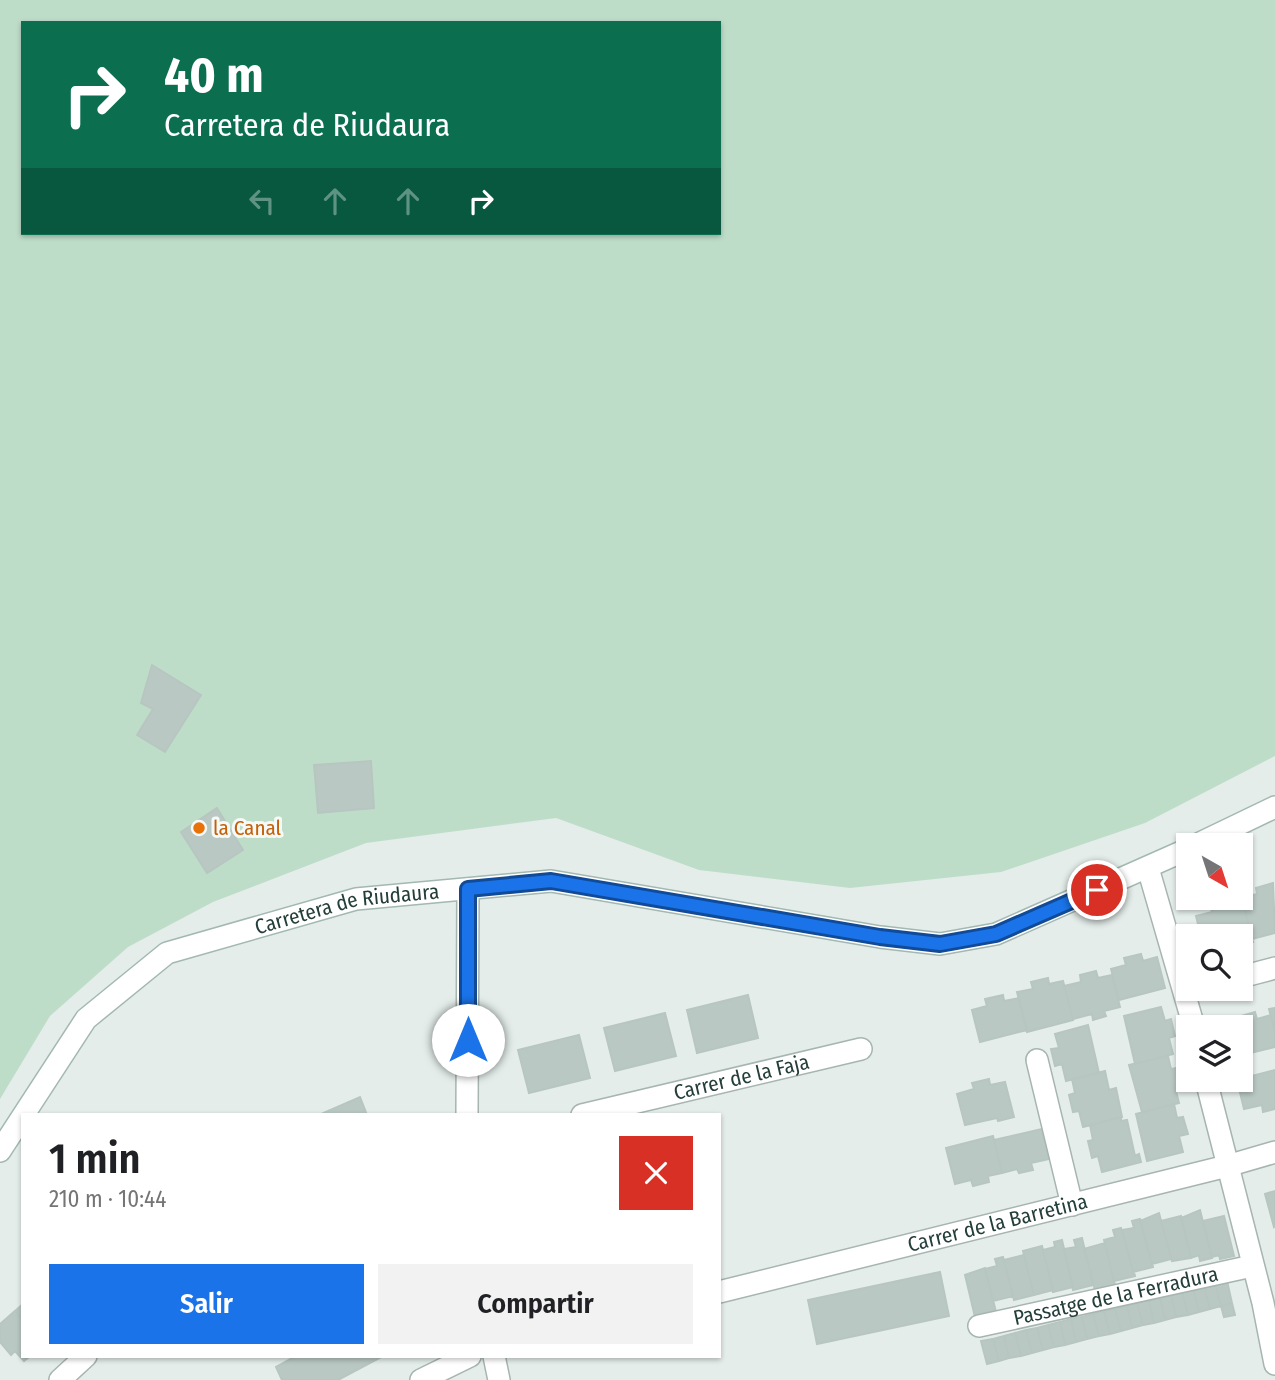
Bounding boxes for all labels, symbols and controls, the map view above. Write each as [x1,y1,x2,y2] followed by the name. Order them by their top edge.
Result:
[164,46,264,105] text: 40 m
[49,49,140,140] icon: right
[164,106,450,144] text: Carretera de Riudaura
[243,182,281,220] icon: left
[316,182,354,220] icon: ahead
[389,182,427,220] icon: ahead
[462,182,500,220] icon: right
[213,815,282,841] place label: la Canal
[191,820,207,836] marker: la Canal
[1176,833,1253,910] north arrow
[1176,833,1253,1092] map controls
[1067,860,1127,920] pin
[1078,871,1116,909] icon: arrive
[252,878,440,940] street label: Carretera de Riudaura
[1176,924,1253,1001] button: search
[431,1003,505,1077] position arrow
[1176,1015,1253,1092] button: layers
[671,1049,812,1106] street label: Carrer de la Faja
[49,1134,140,1184] text: 1 min
[619,1136,693,1210] button: close
[49,1185,166,1213] text: 210 m · 10:44
[905,1188,1090,1258] street label: Carrer de la Barretina
[1011,1261,1221,1331] street label: Passatge de la Ferradura
[49,1264,364,1344] button: Salir
[378,1264,693,1344] button: Compartir

